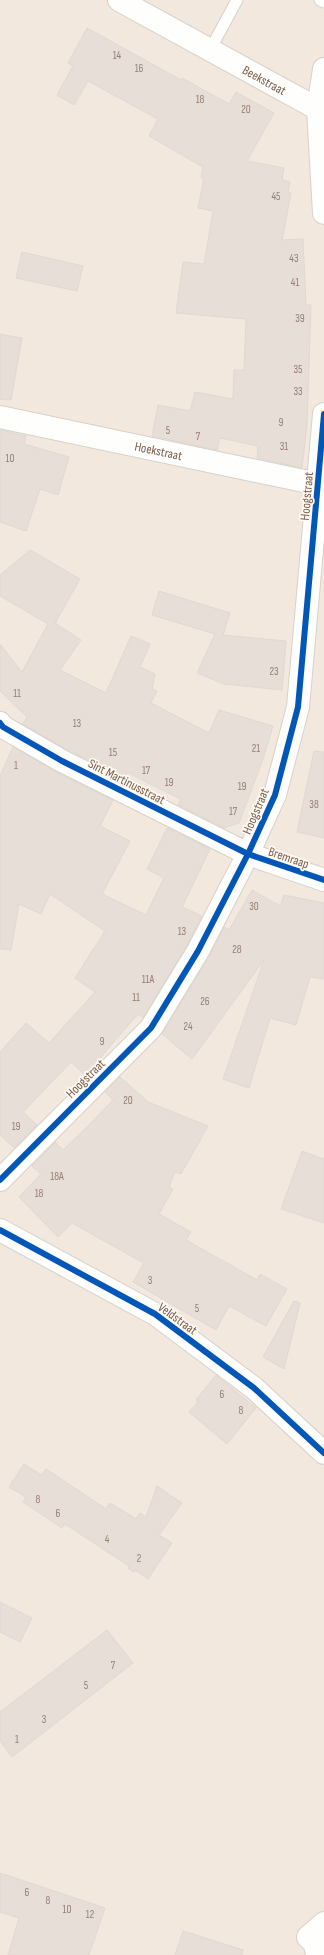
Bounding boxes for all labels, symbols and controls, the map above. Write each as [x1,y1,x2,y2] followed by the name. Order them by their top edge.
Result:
[113,49,122,62] house number: 14
[135,62,144,75] house number: 16
[240,62,289,99] street label: Beekstraat
[196,93,205,106] house number: 18
[241,103,251,116] house number: 20
[271,190,281,203] house number: 45
[289,252,299,265] house number: 43
[291,276,299,289] house number: 41
[295,312,305,325] house number: 39
[293,363,303,376] house number: 35
[293,385,303,398] house number: 33
[279,416,284,429] house number: 9
[166,424,170,437] house number: 5
[196,430,201,443] house number: 7
[133,439,184,464] street label: Hoekstraat
[280,440,288,453] house number: 31
[6,452,14,465] house number: 10
[297,471,317,521] street label: Hoogstraat
[269,665,279,678] house number: 23
[13,687,21,700] house number: 11
[73,717,82,730] house number: 13
[252,742,260,755] house number: 21
[109,746,117,759] house number: 15
[85,756,168,808] street label: Sint Martinusstraat
[14,759,18,772] house number: 1
[142,764,151,777] house number: 17
[165,776,173,789] house number: 19
[238,780,246,793] house number: 19
[239,786,273,837] street label: Hoogstraat
[309,798,319,811] house number: 38
[229,805,238,818] house number: 17
[266,844,311,872] street label: Bremraap
[249,900,259,913] house number: 30
[178,925,187,938] house number: 13
[232,943,242,956] house number: 28
[142,973,155,986] house number: 11A
[132,991,140,1004] house number: 11
[200,995,210,1008] house number: 26
[183,1020,193,1033] house number: 24
[100,1035,105,1048] house number: 9
[63,1056,109,1102] street label: Hoogstraat
[123,1094,133,1107] house number: 20
[12,1120,20,1133] house number: 19
[50,1170,64,1183] house number: 18A
[35,1187,44,1200] house number: 18
[148,1274,153,1287] house number: 3
[155,1299,200,1338] street label: Veldstraat
[195,1302,199,1315] house number: 5
[220,1388,225,1401] house number: 6
[239,1404,244,1417] house number: 8
[36,1493,41,1506] house number: 8
[56,1507,61,1520] house number: 6
[105,1533,110,1546] house number: 4
[137,1552,142,1565] house number: 2
[111,1659,116,1672] house number: 7
[84,1679,88,1692] house number: 5
[42,1713,47,1726] house number: 3
[15,1733,19,1746] house number: 1
[25,1886,30,1899] house number: 6
[46,1894,51,1907] house number: 8
[63,1903,71,1916] house number: 10
[86,1908,95,1921] house number: 12

